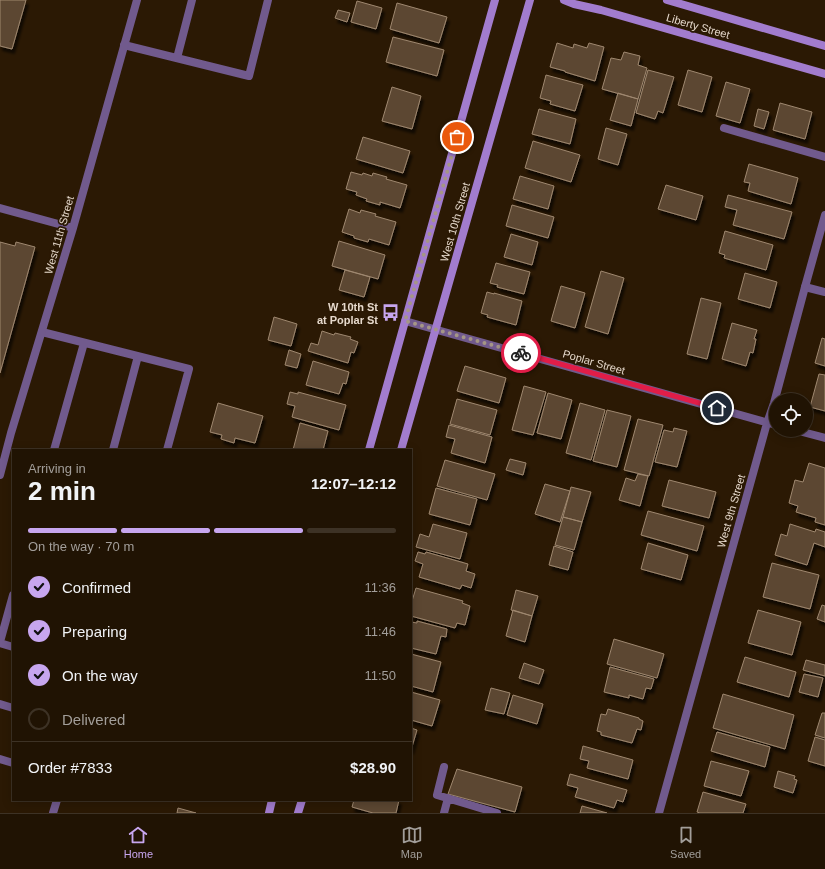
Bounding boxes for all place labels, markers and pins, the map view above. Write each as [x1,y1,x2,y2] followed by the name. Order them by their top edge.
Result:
[440,120,474,154] pin
[317,301,378,326] place label: W 10th St at Poplar St
[381,303,401,323] bus stop icon: W 10th St at Poplar St
[700,391,734,425] pin

